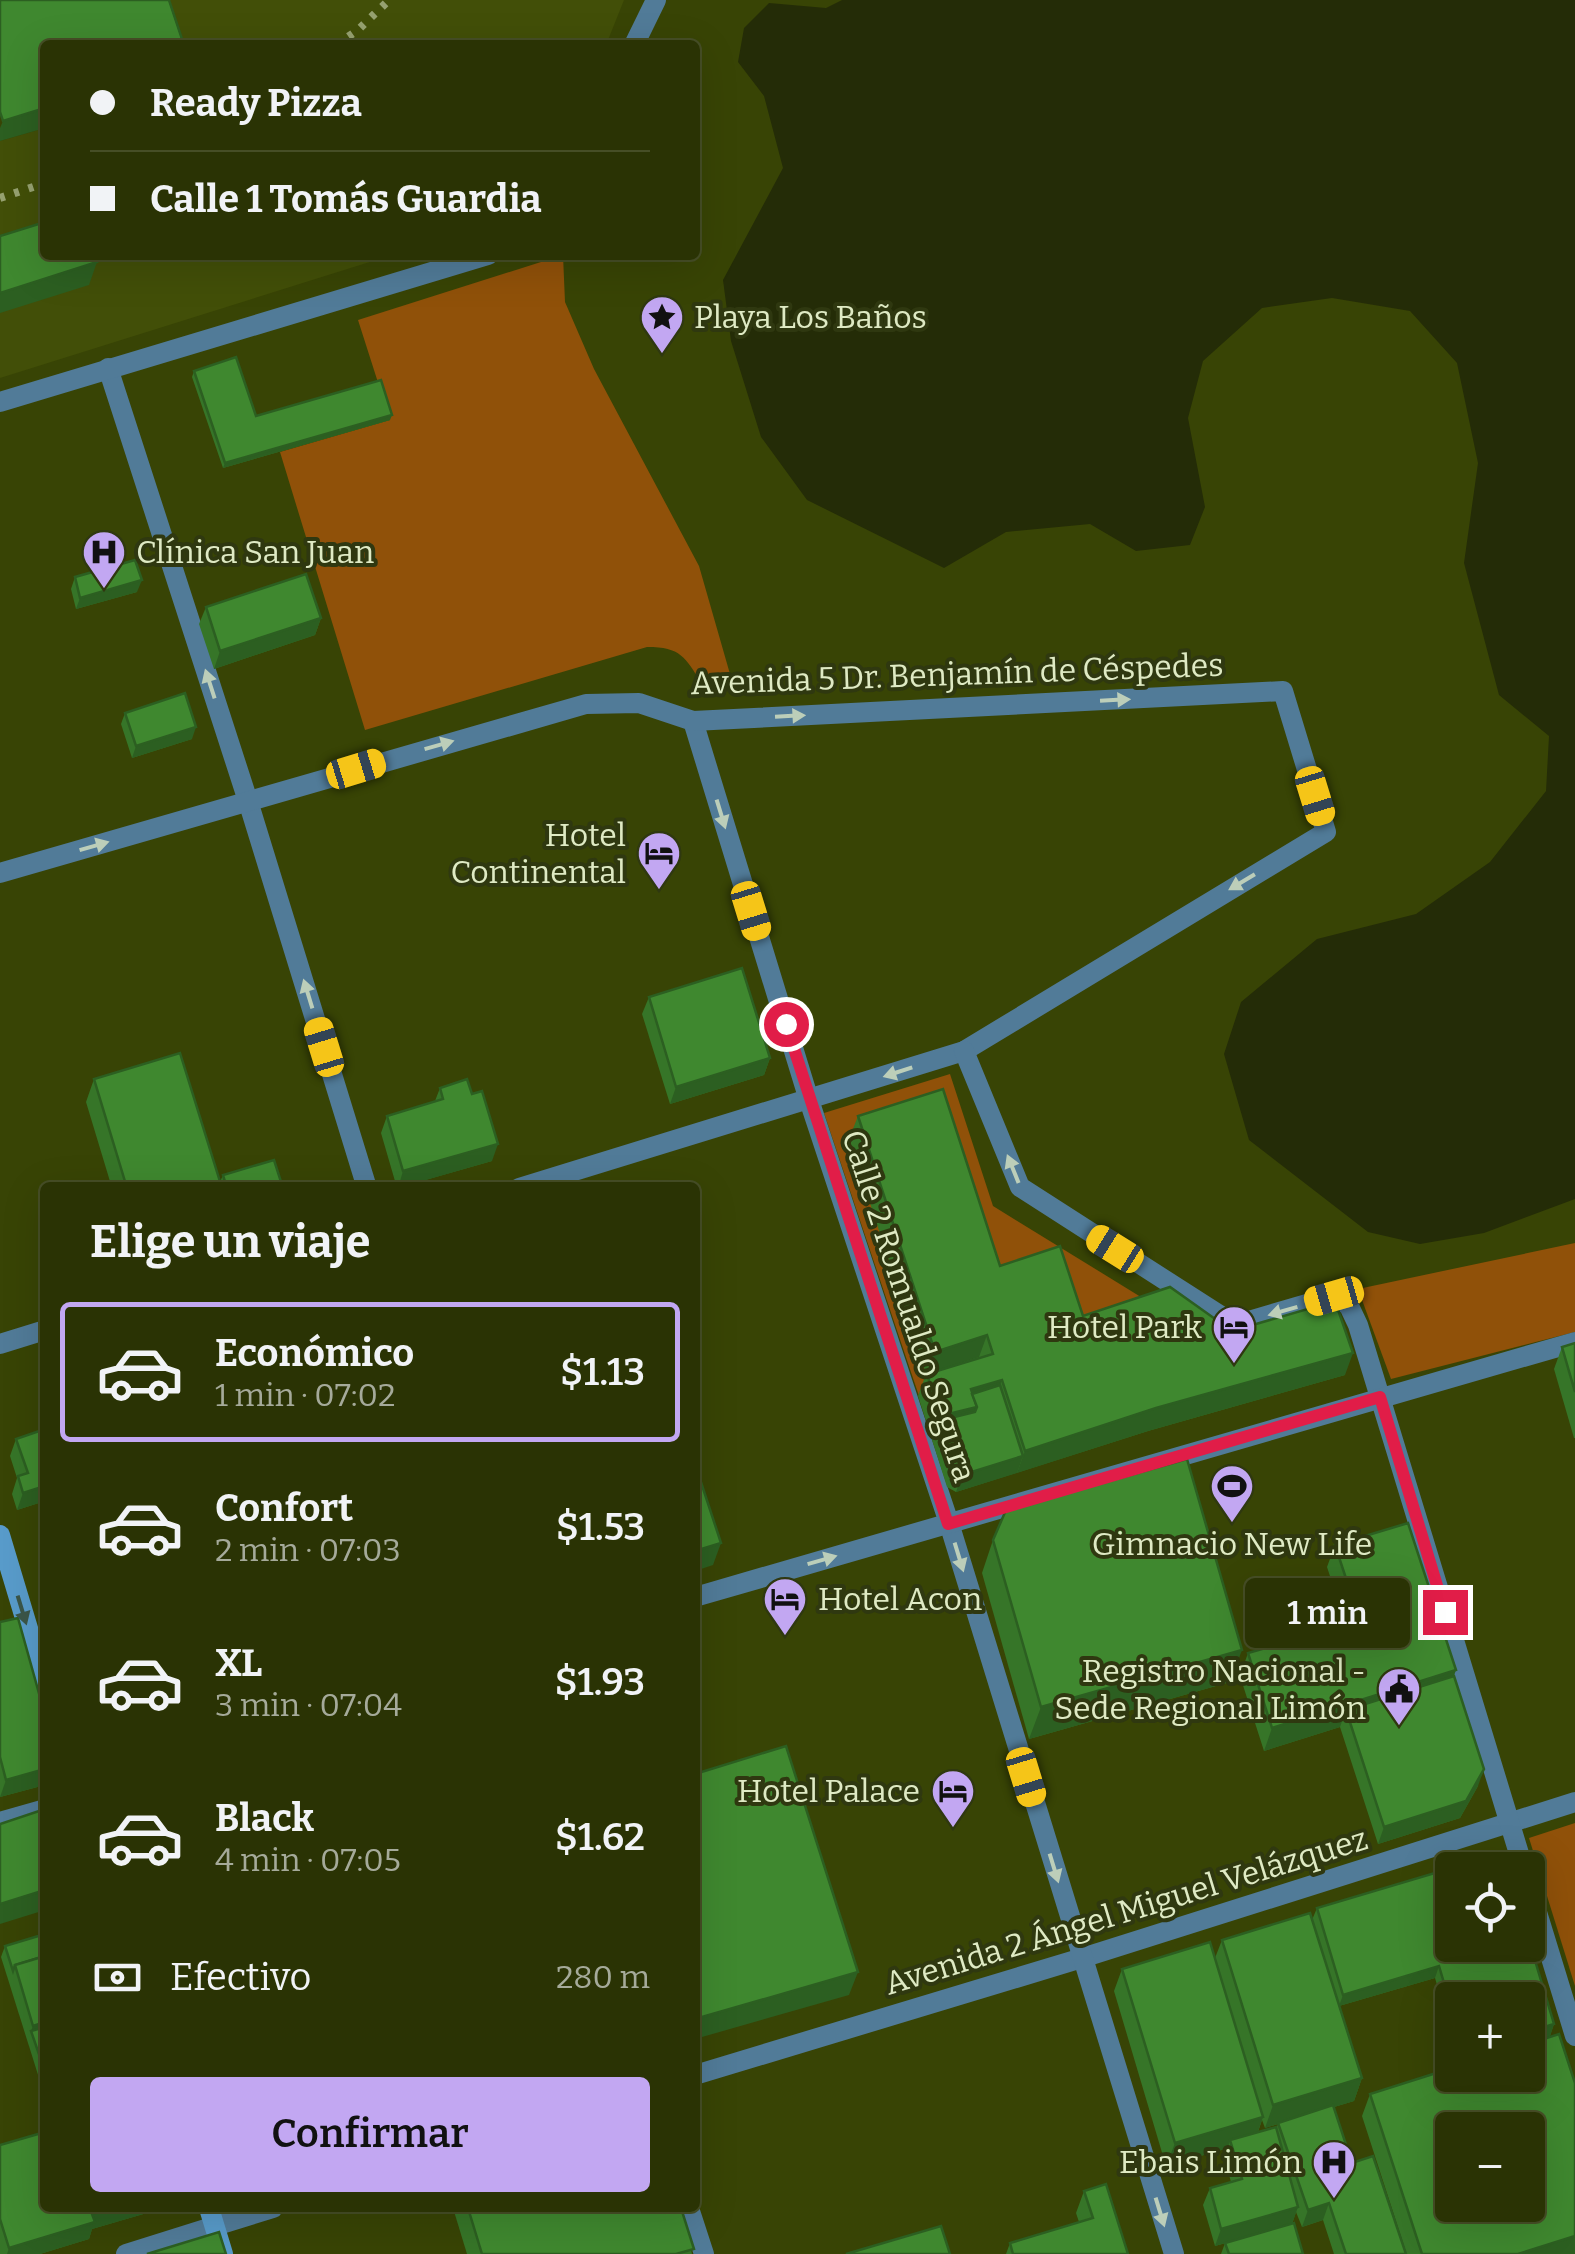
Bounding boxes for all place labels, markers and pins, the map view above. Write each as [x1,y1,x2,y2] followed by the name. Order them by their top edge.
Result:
[639,294,685,355] place icon: Playa Los Baños
[694,298,927,336] place label: Playa Los Baños
[81,529,127,590] hospital icon: Clínica San Juan
[136,533,374,571] place label: Clínica San Juan
[450,816,626,891] place label: Hotel Continental
[636,830,682,891] hotel icon: Hotel Continental
[1211,1304,1257,1365] hotel icon: Hotel Park
[1047,1308,1202,1346] place label: Hotel Park
[1209,1463,1255,1524] sports icon: Gimnacio New Life
[1092,1525,1372,1563] place label: Gimnacio New Life
[762,1576,808,1637] hotel icon: Hotel Acon
[818,1580,982,1618] place label: Hotel Acon
[1054,1652,1366,1727] place label: Registro Nacional - Sede Regional Limón
[1376,1666,1422,1727] public building icon: Registro Nacional - Sede Regional Limón
[930,1768,976,1829] hotel icon: Hotel Palace
[737,1772,920,1810] place label: Hotel Palace
[1311,2139,1357,2200] hospital icon: Ebais Limón
[1119,2143,1302,2181] place label: Ebais Limón

